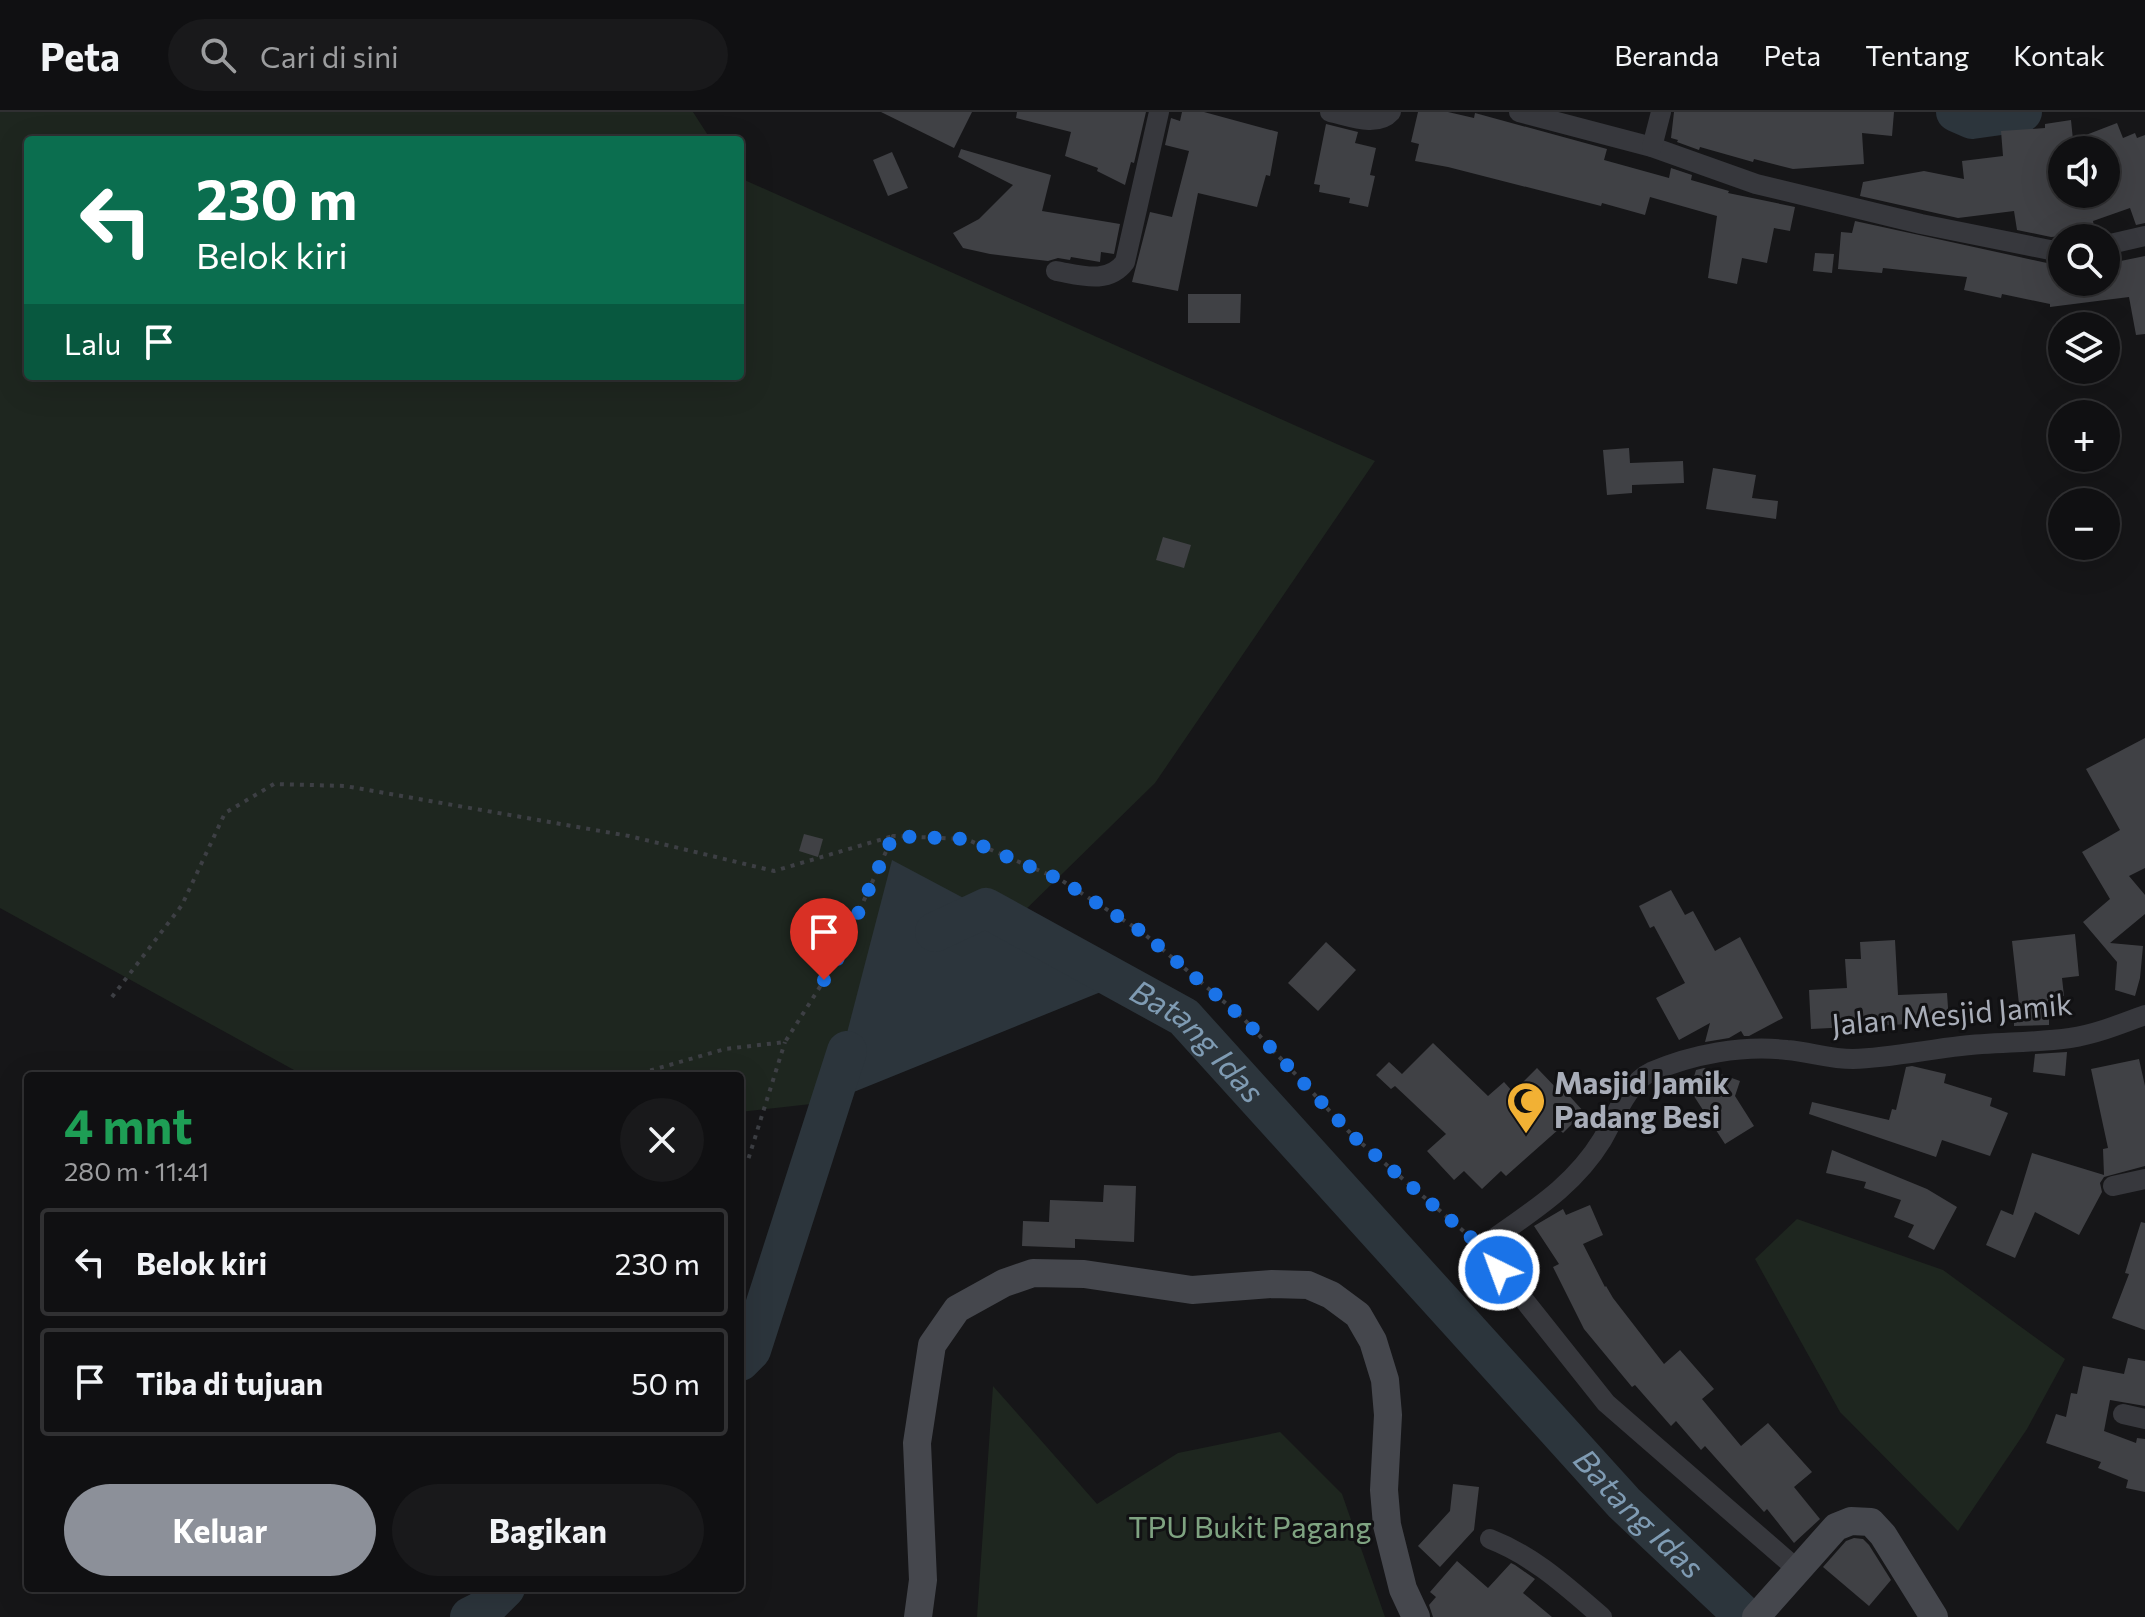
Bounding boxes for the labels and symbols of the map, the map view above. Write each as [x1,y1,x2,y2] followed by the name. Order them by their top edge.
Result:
[790,898,858,980] pin
[1124,970,1274,1110] water label: Batang Idas
[1830,984,2074,1041] street label: Jalan Mesjid Jamik
[1554,1063,1730,1134] place label: Masjid Jamik Padang Besi
[1505,1080,1547,1135] mosque icon: Masjid Jamik Padang Besi
[1457,1228,1541,1312] position arrow
[1566,1439,1713,1586] water label: Batang Idas
[1128,1507,1372,1544] park label: TPU Bukit Pagang

